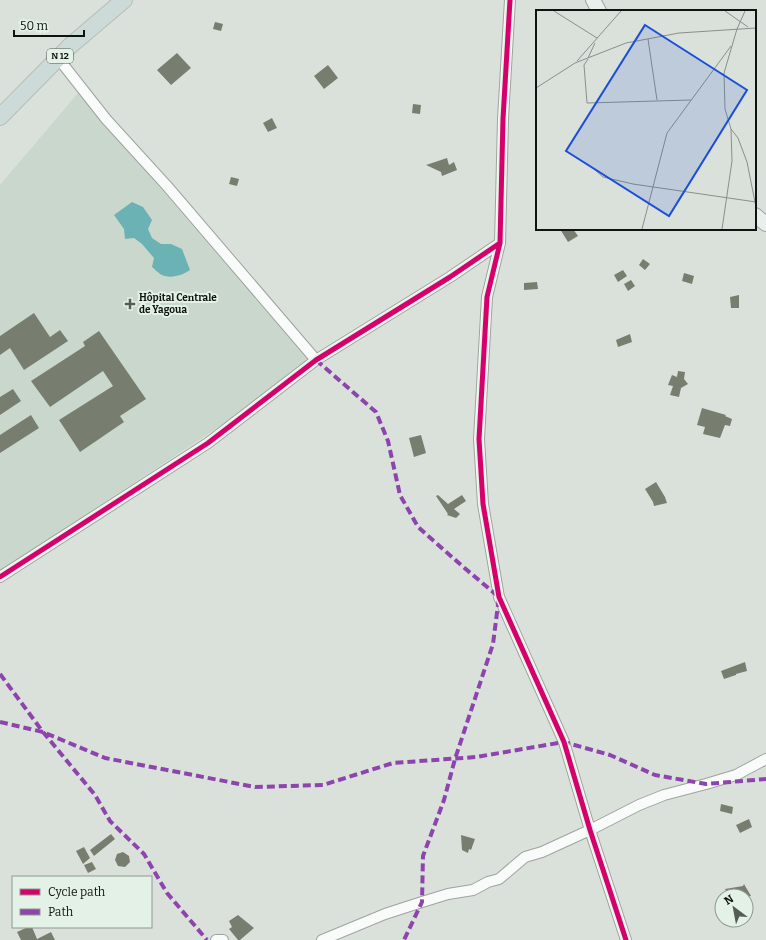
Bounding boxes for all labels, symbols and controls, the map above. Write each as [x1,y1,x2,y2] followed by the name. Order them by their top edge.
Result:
[536,10,756,230] inset map
[14,12,84,38] scale bar
[20,19,49,33] text: 50 m
[47,49,73,63] road number: N 12
[139,291,217,316] place label: Hôpital Centrale de Yagoua
[124,298,136,310] marker: Hôpital Centrale de Yagoua
[12,876,152,928] legend
[48,885,106,899] text: Cycle path
[714,888,754,928] north arrow
[722,892,736,908] text: N
[48,905,74,919] text: Path

